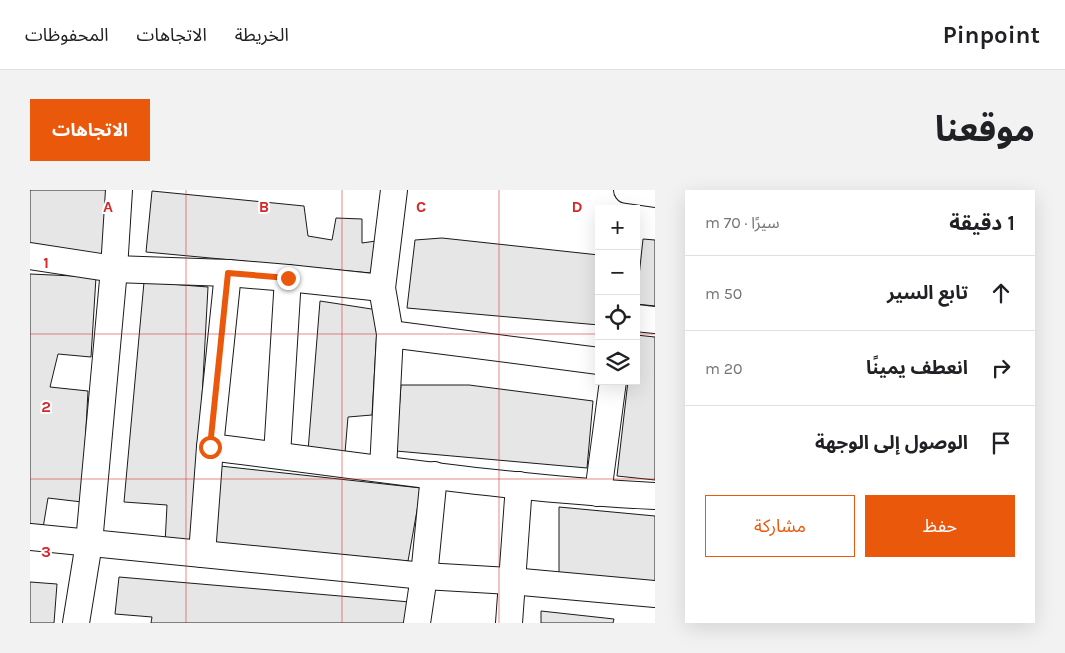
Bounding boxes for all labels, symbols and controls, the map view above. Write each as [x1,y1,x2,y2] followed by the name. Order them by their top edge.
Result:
[943,21,1040,49] text: Pinpoint
[25,24,109,46] text: المحفوظات
[137,24,207,46] text: الاتجاهات
[235,24,289,46] text: الخريطة
[30,99,150,161] button: الاتجاهات
[935,109,1035,150] text: موقعنا
[103,197,113,216] text: A
[259,197,269,216] text: B
[416,197,426,216] text: C
[572,197,583,216] text: D
[595,205,640,385] map controls
[595,205,640,250] button: +
[949,211,1015,235] text: 1 دقيقة
[705,213,780,232] text: سيرًا · 70 m
[595,250,640,295] button: −
[43,253,49,272] text: 1
[277,267,300,290] route end
[987,279,1015,307] icon: ahead
[887,282,968,304] text: تابع السير
[705,284,742,303] text: 50 m
[595,295,640,340] button: locate
[595,340,640,385] button: layers
[987,354,1015,382] icon: right
[866,357,968,379] text: انعطف يمينًا
[705,359,743,378] text: 20 m
[41,397,51,416] text: 2
[987,429,1015,457] icon: arrive
[815,432,968,454] text: الوصول إلى الوجهة
[199,436,222,459] route start
[705,495,855,557] button: مشاركة
[865,495,1015,557] button: حفظ
[41,542,51,561] text: 3

